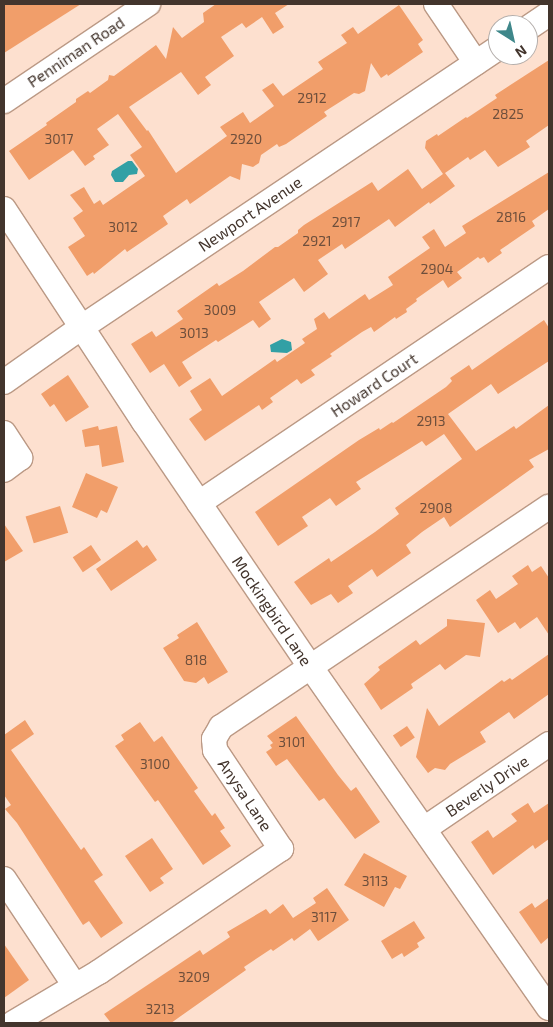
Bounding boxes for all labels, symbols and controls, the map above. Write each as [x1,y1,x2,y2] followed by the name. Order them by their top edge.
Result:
[24,12,128,92] street label: Penniman Road
[488,15,538,65] north arrow
[512,42,530,62] text: N
[297,90,327,106] house number: 2912
[492,106,524,122] house number: 2825
[45,131,73,147] house number: 3017
[230,131,262,147] house number: 2920
[194,172,306,256] street label: Newport Avenue
[496,209,526,225] house number: 2816
[332,214,360,230] house number: 2917
[108,219,138,235] house number: 3012
[302,233,332,249] house number: 2921
[421,261,453,277] house number: 2904
[204,302,236,318] house number: 3009
[179,325,209,341] house number: 3013
[327,349,421,421] street label: Howard Court
[416,413,446,429] house number: 2913
[420,500,452,516] house number: 2908
[228,552,316,670] street label: Mockingbird Lane
[185,652,207,668] house number: 818
[278,734,306,750] house number: 3101
[442,751,532,821] street label: Beverly Drive
[214,755,276,835] street label: Anysa Lane
[140,756,170,772] house number: 3100
[362,873,388,889] house number: 3113
[311,909,337,925] house number: 3117
[178,969,210,985] house number: 3209
[145,1001,175,1017] house number: 3213

